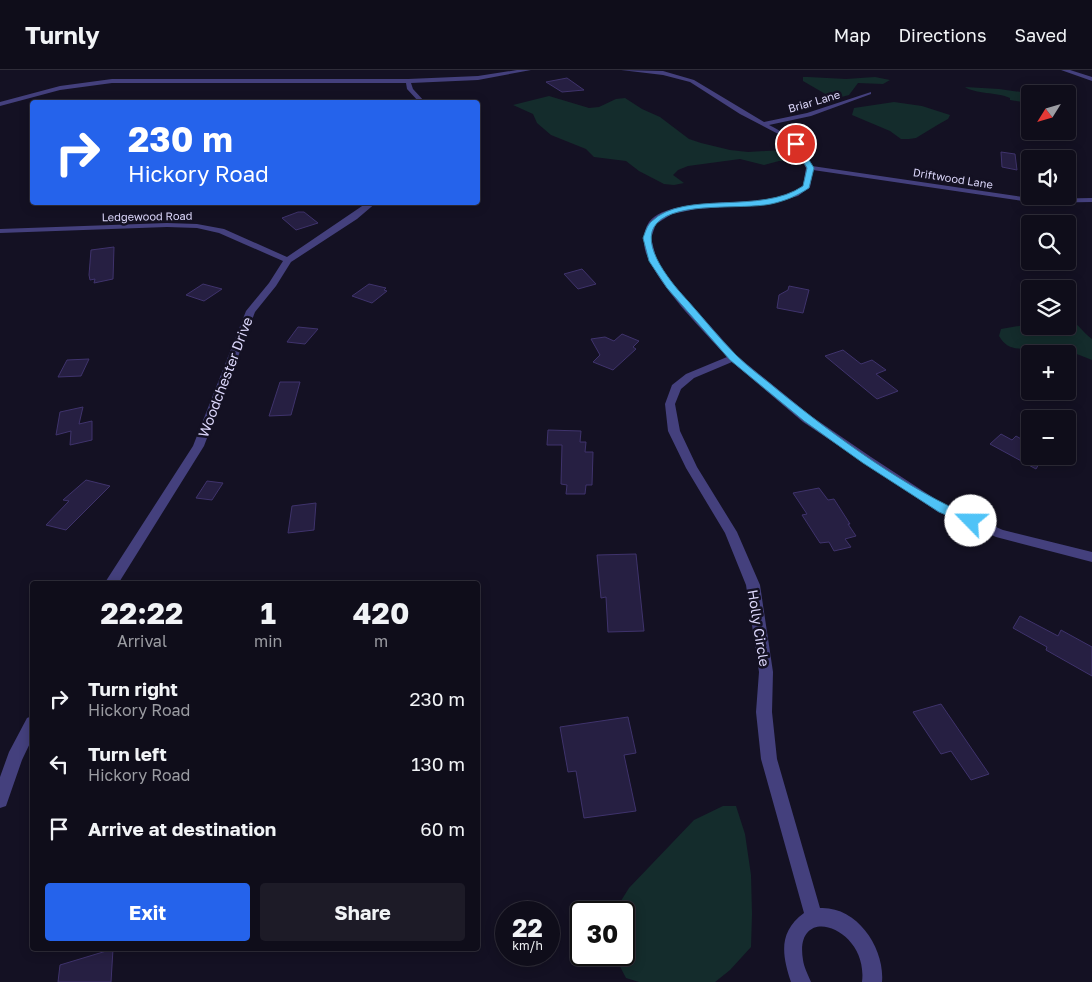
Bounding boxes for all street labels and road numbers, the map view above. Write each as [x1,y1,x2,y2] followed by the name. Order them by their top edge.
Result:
[786,87,842,115] street label: Briar Lane
[912,165,994,191] street label: Driftwood Lane
[101,209,193,223] street label: Ledgewood Road
[194,314,256,440] street label: Woodchester Drive
[745,588,773,668] street label: Holly Circle

